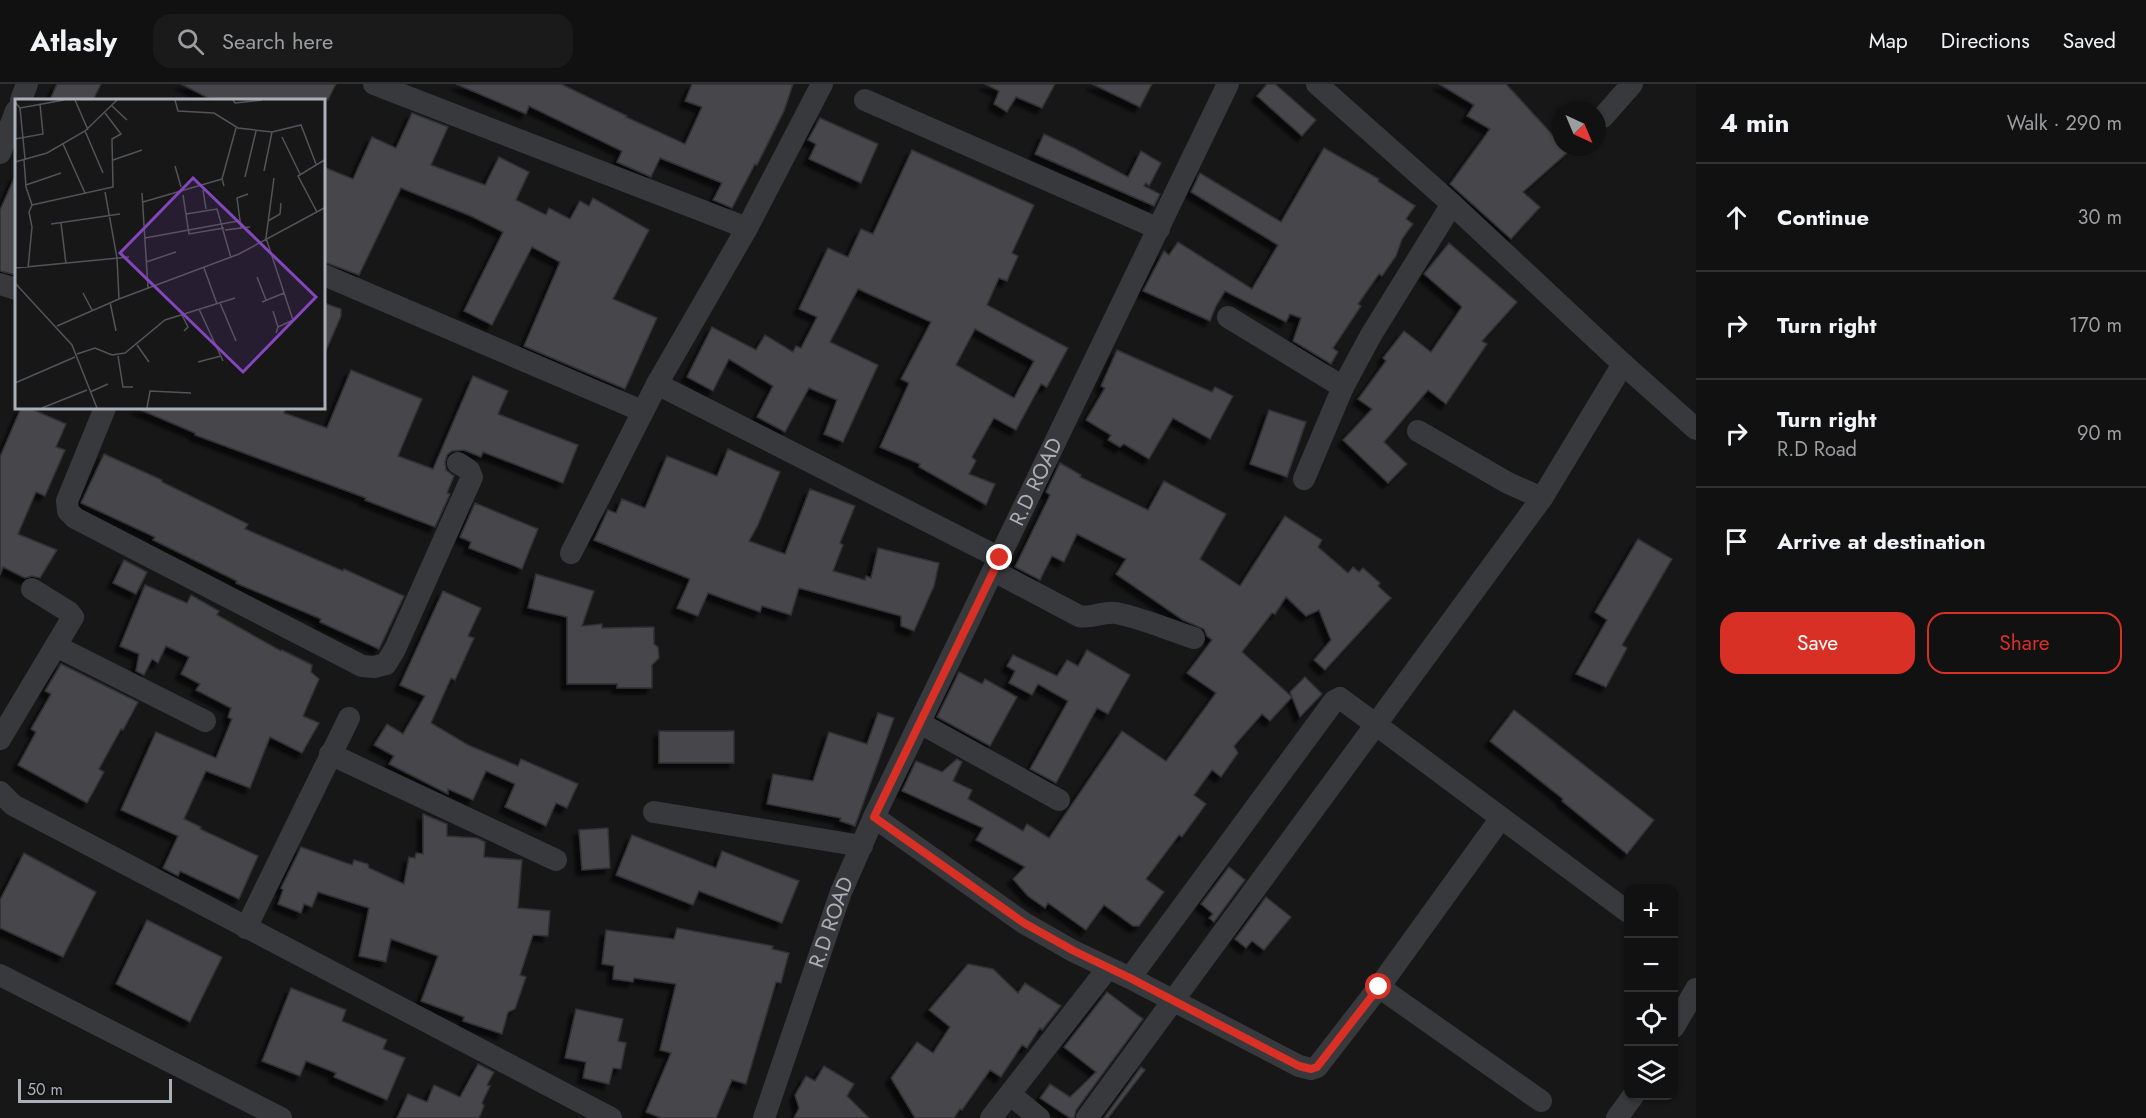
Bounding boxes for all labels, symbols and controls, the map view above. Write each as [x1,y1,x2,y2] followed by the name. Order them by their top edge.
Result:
[153,14,573,68] search box
[30,21,117,62] text: Atlasly
[174,25,207,58] icon: search
[222,25,333,57] text: Search here
[1869,26,1908,56] text: Map
[1941,26,2030,56] text: Directions
[2063,26,2116,56] text: Saved
[15,99,326,410] inset map
[1552,102,1606,156] north arrow
[1720,104,1789,142] text: 4 min
[2007,109,2122,138] text: Walk · 290 m
[1720,201,1753,234] icon: ahead
[1777,201,1869,233] text: Continue
[2077,203,2122,232] text: 30 m
[1720,309,1753,342] icon: right
[1777,309,1877,341] text: Turn right
[2069,311,2122,340] text: 170 m
[1777,403,1877,435] text: Turn right
[1720,417,1753,450] icon: right
[2077,419,2122,448] text: 90 m
[1002,433,1070,531] street label: R.D ROAD
[1777,435,1857,464] text: R.D Road
[1720,525,1753,558] icon: arrive
[1777,525,1986,557] text: Arrive at destination
[986,544,1012,570] route end
[1720,612,1915,674] button: Save
[1927,612,2122,674] button: Share
[801,872,861,972] street label: R.D ROAD
[1624,884,1678,1100] map controls
[1624,884,1678,938] button: +
[1624,938,1678,992] button: −
[1365,973,1391,999] route start
[1624,992,1678,1046] button: locate
[1624,1046,1678,1100] button: layers
[18,1076,172,1104] scale bar
[27,1078,63,1101] text: 50 m

